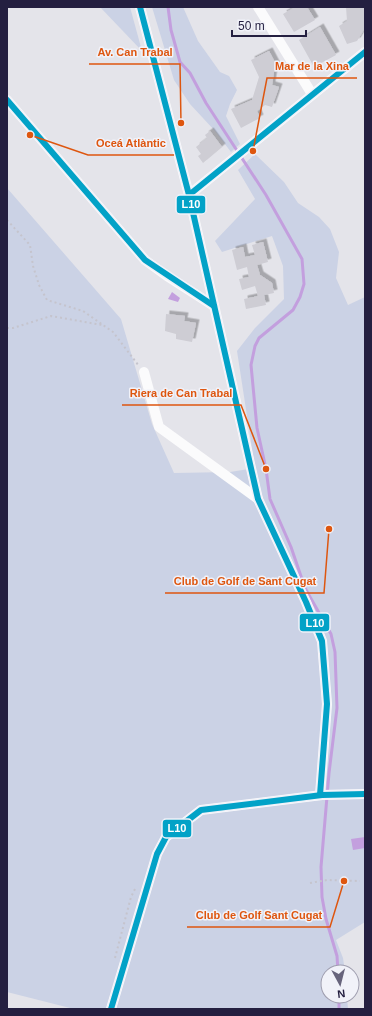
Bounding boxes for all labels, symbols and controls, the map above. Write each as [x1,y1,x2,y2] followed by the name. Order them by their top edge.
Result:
[232,12,306,38] scale bar
[238,19,265,33] text: 50 m
[89,41,180,64] callout: Av. Can Trabal
[97,46,173,58] text: Av. Can Trabal
[267,55,357,78] callout: Mar de la Xina
[275,60,350,72] text: Mar de la Xina
[88,132,174,155] callout: Oceá Atlàntic
[96,137,166,149] text: Oceá Atlàntic
[176,195,206,214] line badge: L10
[182,198,200,210] text: L10
[122,382,241,405] callout: Riera de Can Trabal
[130,387,232,399] text: Riera de Can Trabal
[165,570,324,593] callout: Club de Golf de Sant Cugat
[174,575,317,587] text: Club de Golf de Sant Cugat
[299,613,330,632] line badge: L10
[306,617,324,629] text: L10
[162,819,192,838] line badge: L10
[168,822,186,834] text: L10
[187,904,330,927] callout: Club de Golf Sant Cugat
[196,909,323,921] text: Club de Golf Sant Cugat
[320,964,360,1004] north arrow
[336,987,346,1000] text: N

